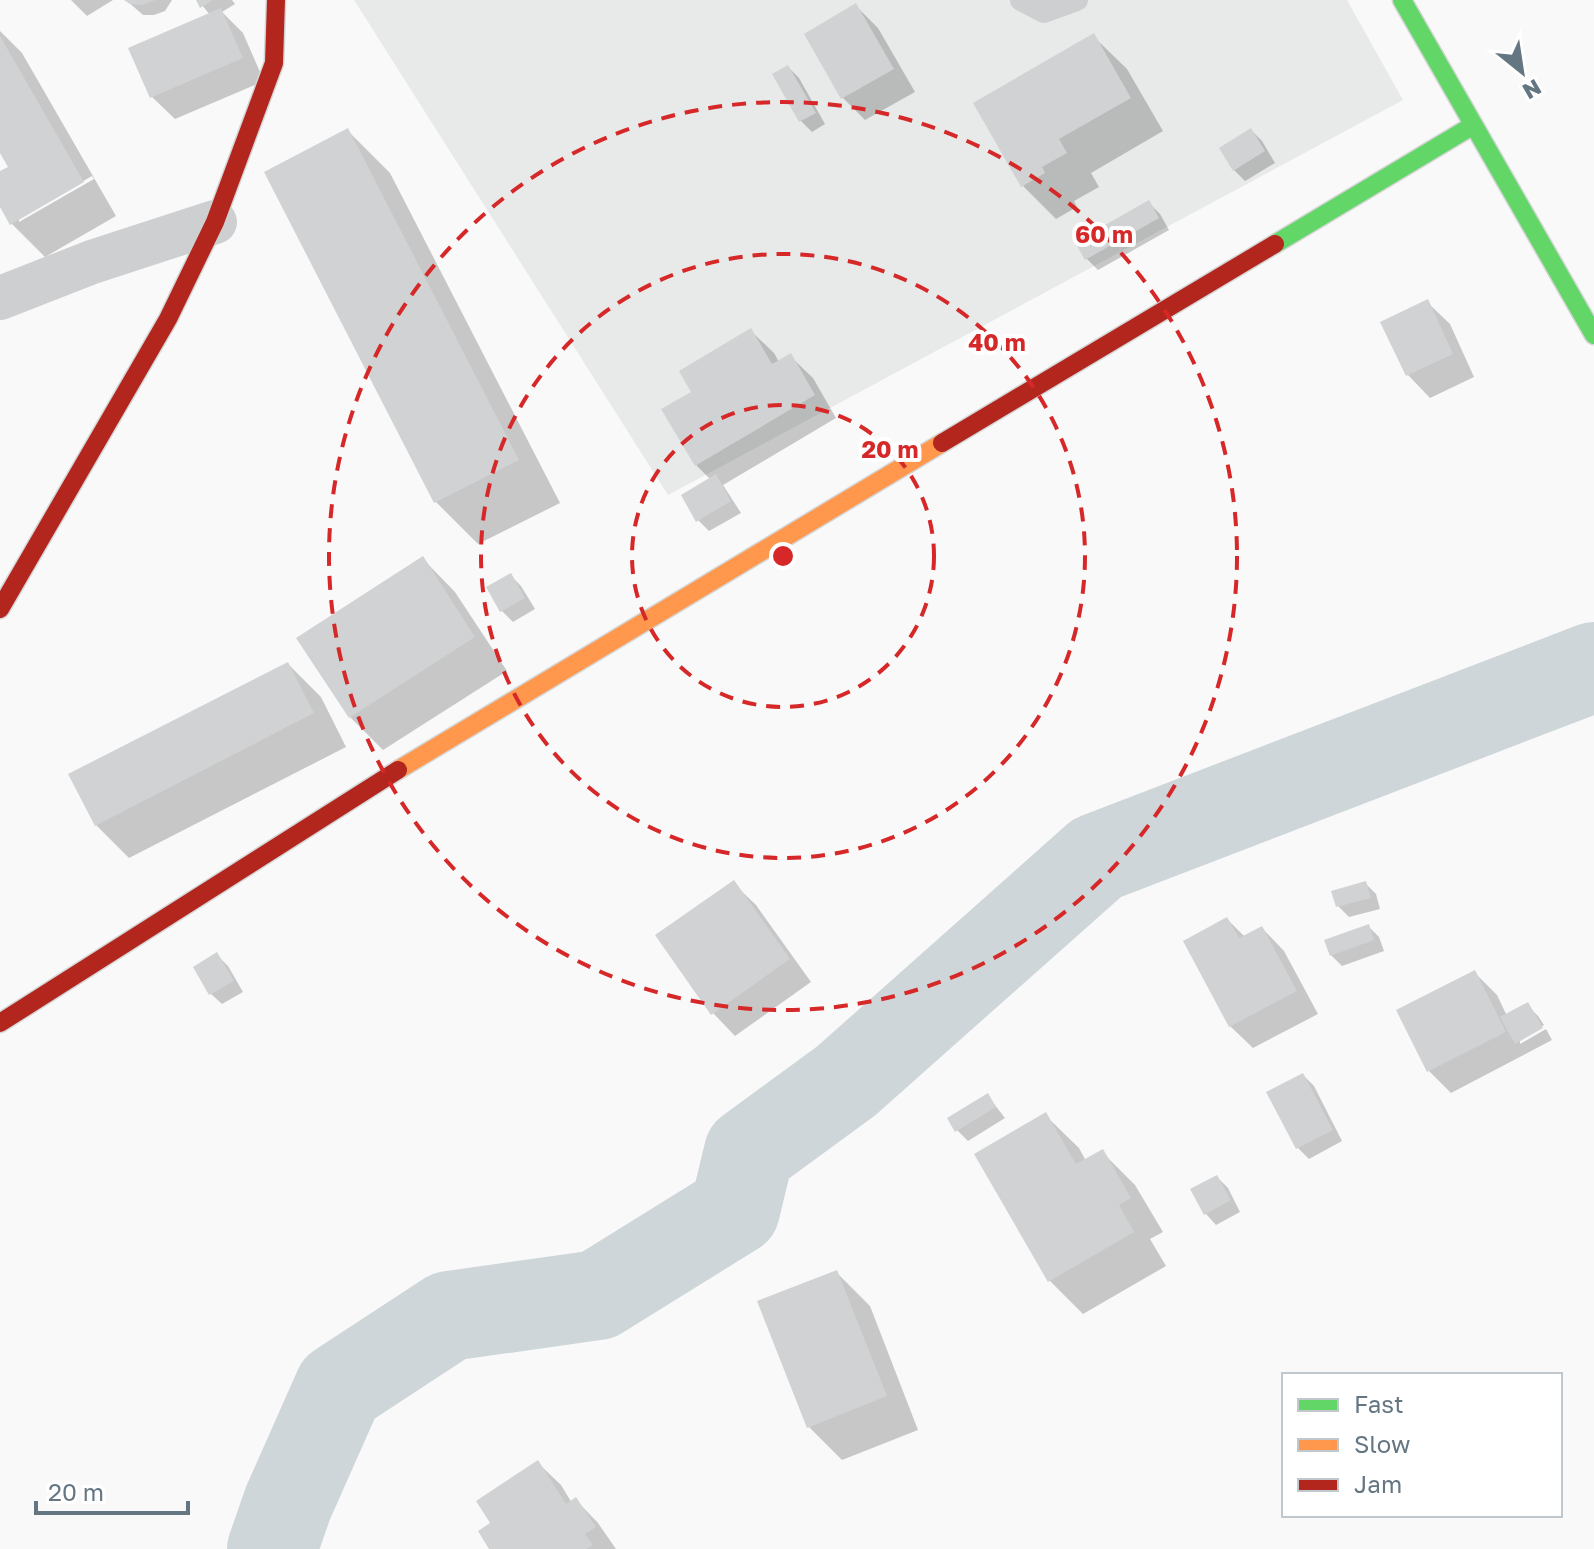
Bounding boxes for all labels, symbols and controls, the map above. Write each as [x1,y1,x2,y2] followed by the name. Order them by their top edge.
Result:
[1482,32,1562,112] north arrow
[1518,74,1546,106] text: N
[1075,219,1133,248] text: 60 m
[968,327,1026,356] text: 40 m
[861,434,919,463] text: 20 m
[769,542,797,570] centre of rings
[1282,1373,1562,1517] legend
[1354,1389,1404,1418] text: Fast
[1354,1429,1410,1458] text: Slow
[36,1465,188,1515] scale bar
[1354,1469,1402,1498] text: Jam
[48,1477,104,1506] text: 20 m

